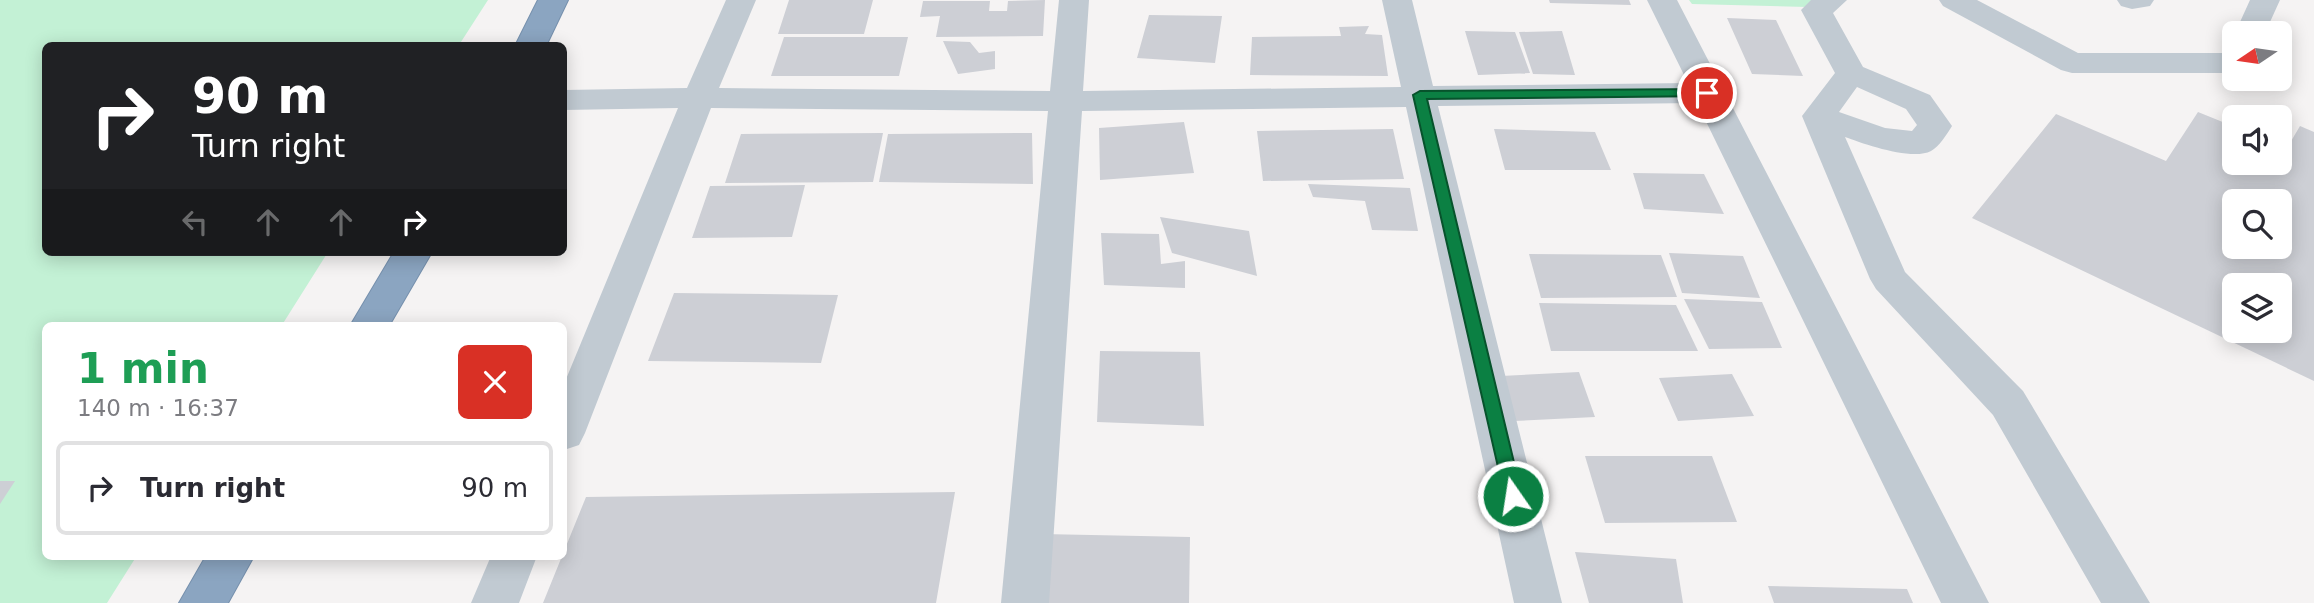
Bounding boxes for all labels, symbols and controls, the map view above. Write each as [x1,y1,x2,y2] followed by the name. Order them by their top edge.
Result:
[2222,21,2292,91] north arrow
[2222,21,2292,343] map controls
[1677,63,1737,123] pin
[192,68,328,125] text: 90 m
[77,70,168,161] icon: right
[1688,74,1726,112] icon: arrive
[2222,105,2292,175] button: sound
[192,127,345,165] text: Turn right
[2222,189,2292,259] button: search
[176,203,214,241] icon: left
[249,203,287,241] icon: ahead
[322,203,360,241] icon: ahead
[395,203,433,241] icon: right
[2222,273,2292,343] button: layers
[77,344,209,393] text: 1 min
[458,345,532,419] button: close
[77,395,239,421] text: 140 m · 16:37
[1476,459,1550,533] position arrow
[81,469,119,507] icon: right
[140,473,285,503] text: Turn right
[461,473,528,503] text: 90 m

